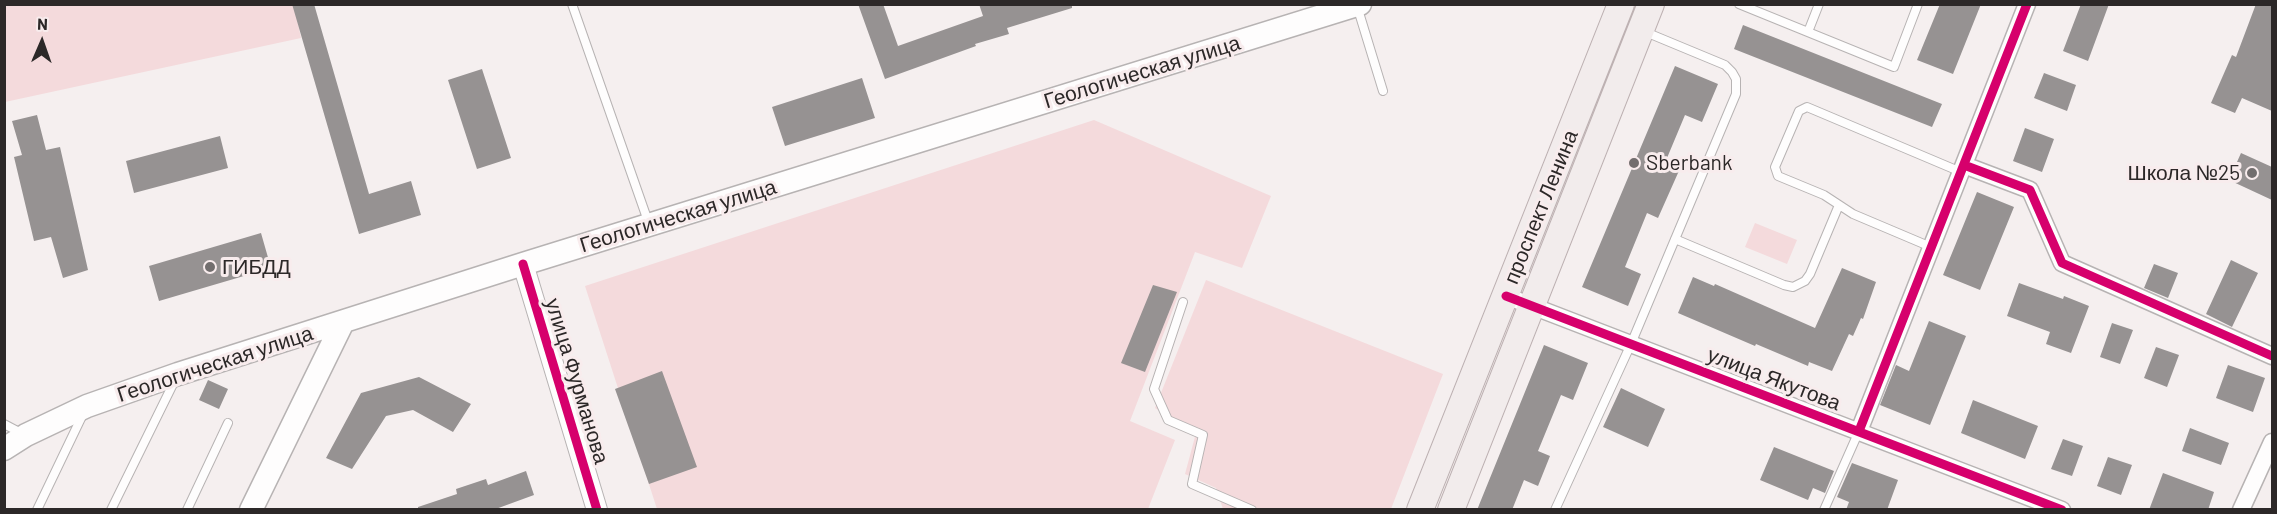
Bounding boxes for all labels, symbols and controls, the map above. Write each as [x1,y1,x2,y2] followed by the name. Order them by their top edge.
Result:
[12,12,72,72] north arrow
[37,14,48,33] text: N
[1041,30,1243,114] street label: Геологическая улица
[1499,126,1583,288] street label: проспект Ленина
[1646,150,1732,176] place label: Sberbank
[1627,156,1641,170] marker: Sberbank
[2127,160,2240,186] place label: Школа №25
[2245,166,2259,180] marker: Школа №25
[577,174,779,258] street label: Геологическая улица
[222,254,291,280] place label: ГИБДД
[203,260,217,274] marker: ГИБДД
[540,295,614,467] street label: улица Фурманова
[114,320,316,408] street label: Геологическая улица
[1704,342,1844,416] street label: улица Якутова

